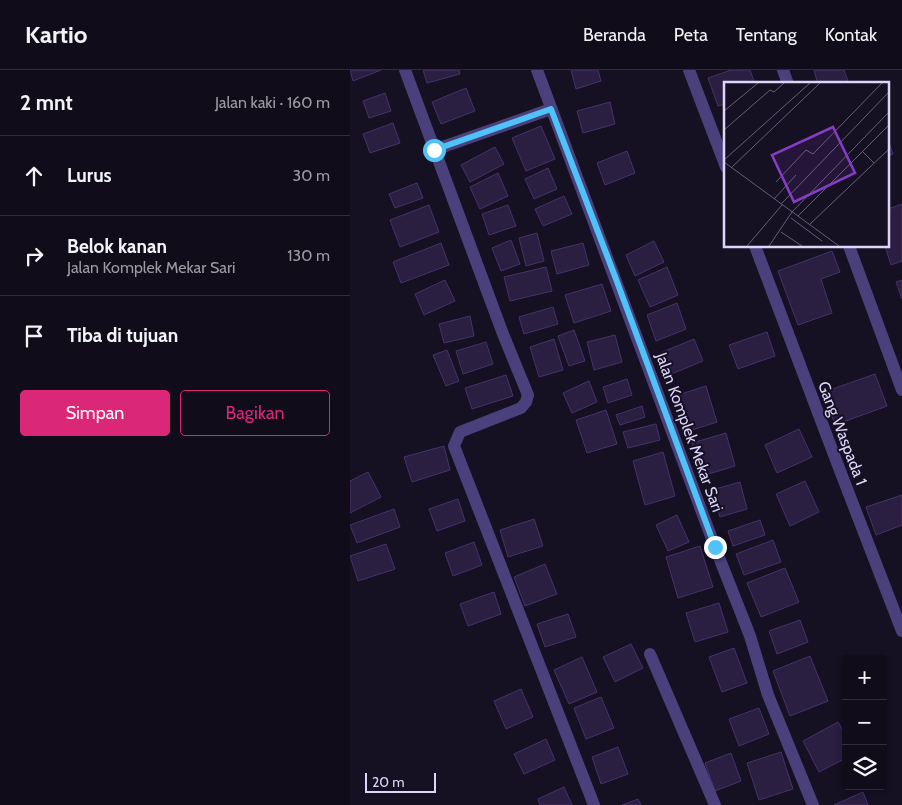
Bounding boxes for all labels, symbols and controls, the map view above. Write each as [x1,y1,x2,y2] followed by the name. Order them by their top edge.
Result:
[25,20,88,49] text: Kartio
[583,24,646,46] text: Beranda
[674,24,708,46] text: Peta
[736,24,797,46] text: Tentang
[825,24,877,46] text: Kontak
[724,82,890,248] inset map
[20,90,73,115] text: 2 mnt
[215,93,330,112] text: Jalan kaki · 160 m
[423,139,446,162] route start
[20,162,48,190] icon: ahead
[67,164,112,187] text: Lurus
[293,166,330,185] text: 30 m
[67,235,167,258] text: Belok kanan
[20,242,48,270] icon: right
[287,246,330,265] text: 130 m
[67,258,235,277] text: Jalan Komplek Mekar Sari
[20,322,48,350] icon: arrive
[67,324,178,347] text: Tiba di tujuan
[651,349,727,515] street label: Jalan Komplek Mekar Sari
[814,379,871,488] street label: Gang Waspada 1
[20,390,170,436] button: Simpan
[180,390,330,436] button: Bagikan
[704,536,727,559] route end
[842,655,887,790] map controls
[842,655,887,700] button: +
[842,700,887,745] button: −
[842,745,887,790] button: layers
[365,770,436,793] scale bar
[372,773,405,791] text: 20 m

